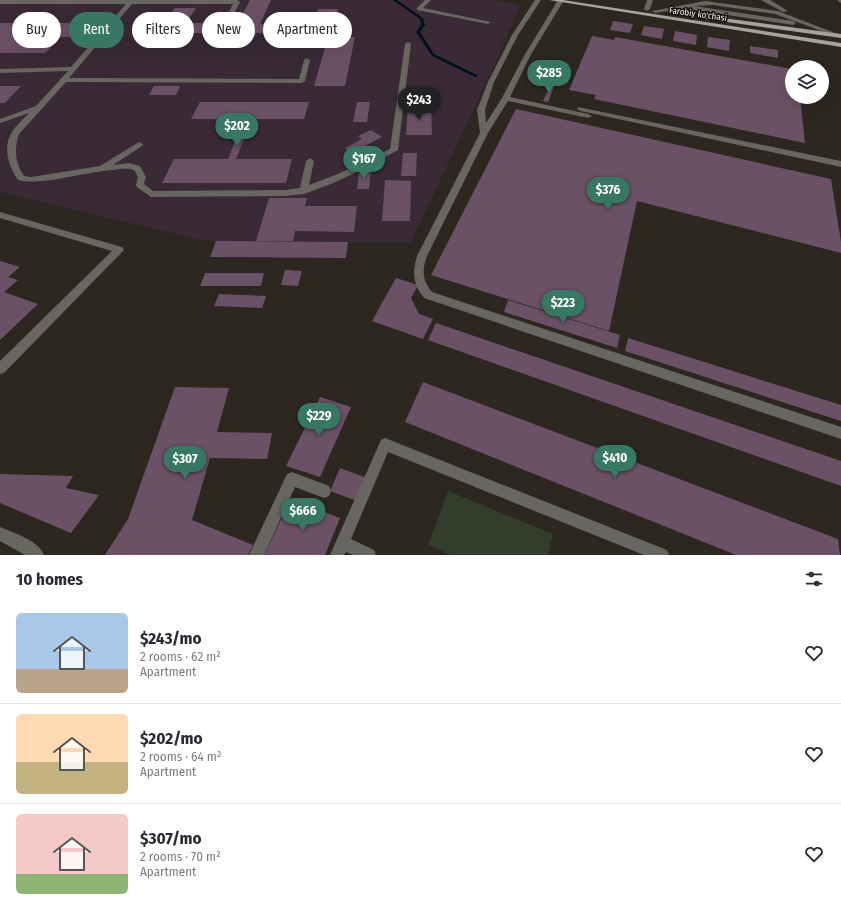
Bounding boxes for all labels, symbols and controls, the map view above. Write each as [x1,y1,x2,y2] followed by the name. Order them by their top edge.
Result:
[669,5,727,23] street label: Farobiy ko'chasi
[12,12,61,48] chip: Buy
[69,12,124,48] chip: Rent
[132,12,194,48] chip: Filters
[202,12,255,48] chip: New
[263,12,352,48] chip: Apartment
[525,60,573,94] pin: $285
[785,60,829,104] map controls
[785,60,829,104] button: layers
[536,65,562,80] text: $285
[395,87,443,121] pin: $243
[407,92,431,107] text: $243
[213,113,261,147] pin: $202
[224,118,250,133] text: $202
[340,146,388,180] pin: $167
[352,151,376,166] text: $167
[584,177,632,211] pin: $376
[596,182,620,197] text: $376
[539,290,587,324] pin: $223
[551,295,575,310] text: $223
[295,403,343,437] pin: $229
[306,408,332,423] text: $229
[591,445,639,479] pin: $410
[161,446,209,480] pin: $307
[603,450,627,465] text: $410
[172,451,198,466] text: $307
[279,498,327,532] pin: $666
[290,503,316,518] text: $666
[803,568,825,590] icon: filters
[16,569,83,590] text: 10 homes
[140,628,202,649] text: $243/mo
[48,629,96,677] icon: home
[803,642,825,664] icon: heart
[140,649,221,664] text: 2 rooms · 62 m²
[140,664,196,679] text: Apartment
[140,728,203,749] text: $202/mo
[48,730,96,778] icon: home
[803,743,825,765] icon: heart
[140,749,221,764] text: 2 rooms · 64 m²
[140,764,196,779] text: Apartment
[140,828,202,849] text: $307/mo
[48,830,96,878] icon: home
[803,843,825,865] icon: heart
[140,849,221,864] text: 2 rooms · 70 m²
[140,864,196,879] text: Apartment

